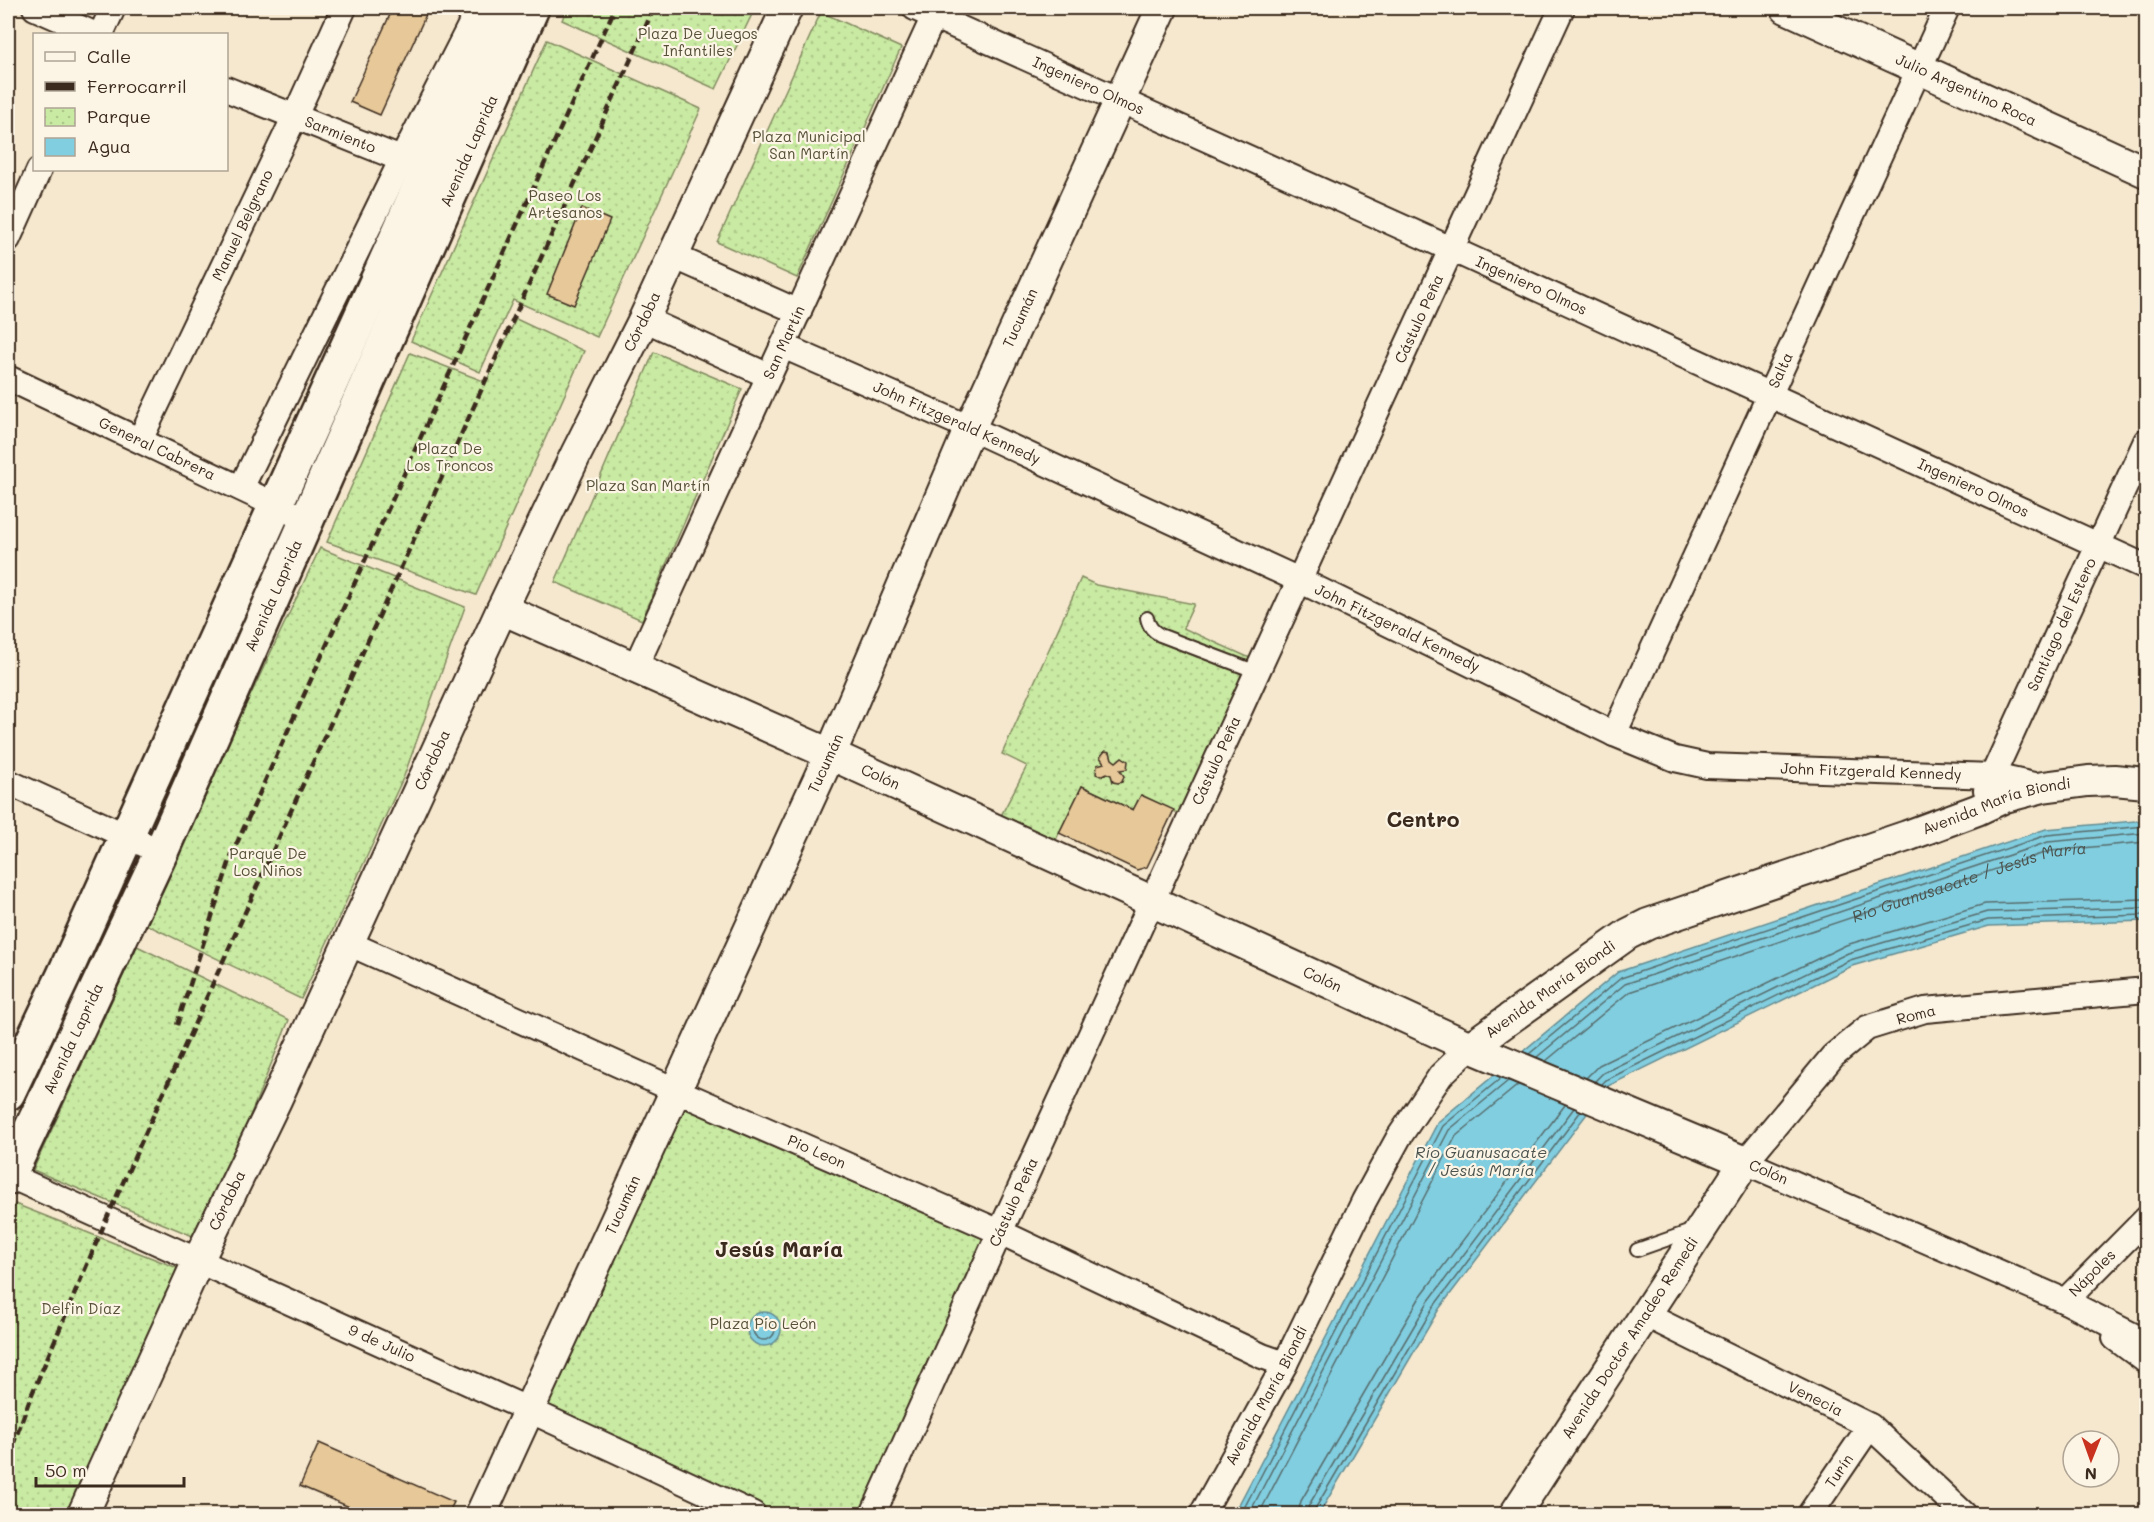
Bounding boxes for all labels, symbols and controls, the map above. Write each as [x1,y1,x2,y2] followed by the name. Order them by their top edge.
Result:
[638,23,758,60] park label: Plaza De Juegos Infantiles
[33,33,228,171] legend
[87,44,131,68] text: Calle
[1893,48,2040,130] street label: Julio Argentino Roca
[1030,51,1148,119] street label: Ingeniero Olmos
[87,74,187,98] text: Ferrocarril
[435,91,502,210] street label: Avenida Laprida
[87,104,151,128] text: Parque
[302,111,379,157] street label: Sarmiento
[752,126,866,163] park label: Plaza Municipal San Martín
[87,134,131,158] text: Agua
[207,166,277,284] street label: Manuel Belgrano
[528,185,602,222] park label: Paseo Los Artesanos
[1473,251,1591,319] street label: Ingeniero Olmos
[1389,271,1447,366] street label: Cástulo Peña
[997,285,1042,351] street label: Tucumán
[618,288,664,355] street label: Córdoba
[758,302,809,382] street label: San Martín
[1763,349,1797,391] street label: Salta
[870,376,1044,468] street label: John Fitzgerald Kennedy
[96,412,219,484] street label: General Cabrera
[407,438,493,475] park label: Plaza De Los Troncos
[1915,453,2032,521] street label: Ingeniero Olmos
[586,475,710,495] park label: Plaza San Martín
[239,536,306,654] street label: Avenida Laprida
[2022,554,2100,694] street label: Santiago del Estero
[1312,578,1484,676] street label: John Fitzgerald Kennedy
[1186,712,1245,808] street label: Cástulo Peña
[409,726,454,793] street label: Córdoba
[803,730,847,796] street label: Tucumán
[1780,758,1962,784] street label: John Fitzgerald Kennedy
[858,759,903,794] street label: Colón
[1919,772,2072,839] street label: Avenida María Biondi
[1386,805,1460,832] district label: Centro
[1849,837,2087,927] water label: Río Guanusacate / Jesús María
[229,843,307,880] park label: Parque De Los Niños
[1481,935,1619,1042] street label: Avenida María Biondi
[1300,961,1345,996] street label: Colón
[38,979,107,1097] street label: Avenida Laprida
[1894,1000,1937,1029] street label: Roma
[785,1129,849,1172] street label: Pio Leon
[1415,1141,1547,1180] water label: Río Guanusacate / Jesús María
[984,1154,1042,1250] street label: Cástulo Peña
[1746,1154,1791,1189] street label: Colón
[203,1167,249,1234] street label: Córdoba
[600,1172,644,1238] street label: Tucumán
[1556,1233,1702,1442] street label: Avenida Doctor Amadeo Remedi
[715,1235,843,1262] district label: Jesús María
[2064,1245,2120,1301] street label: Nápoles
[41,1298,121,1318] park label: Delfin Díaz
[710,1313,816,1333] park label: Plaza Pío León
[346,1319,419,1366] street label: 9 de Julio
[1220,1322,1311,1468] street label: Avenida María Biondi
[1785,1376,1847,1420] street label: Venecia
[2061,1429,2121,1489] north arrow
[1820,1449,1857,1491] street label: Turín
[36,1450,184,1488] scale bar
[45,1458,87,1482] text: 50 m
[2084,1464,2097,1485] text: N

